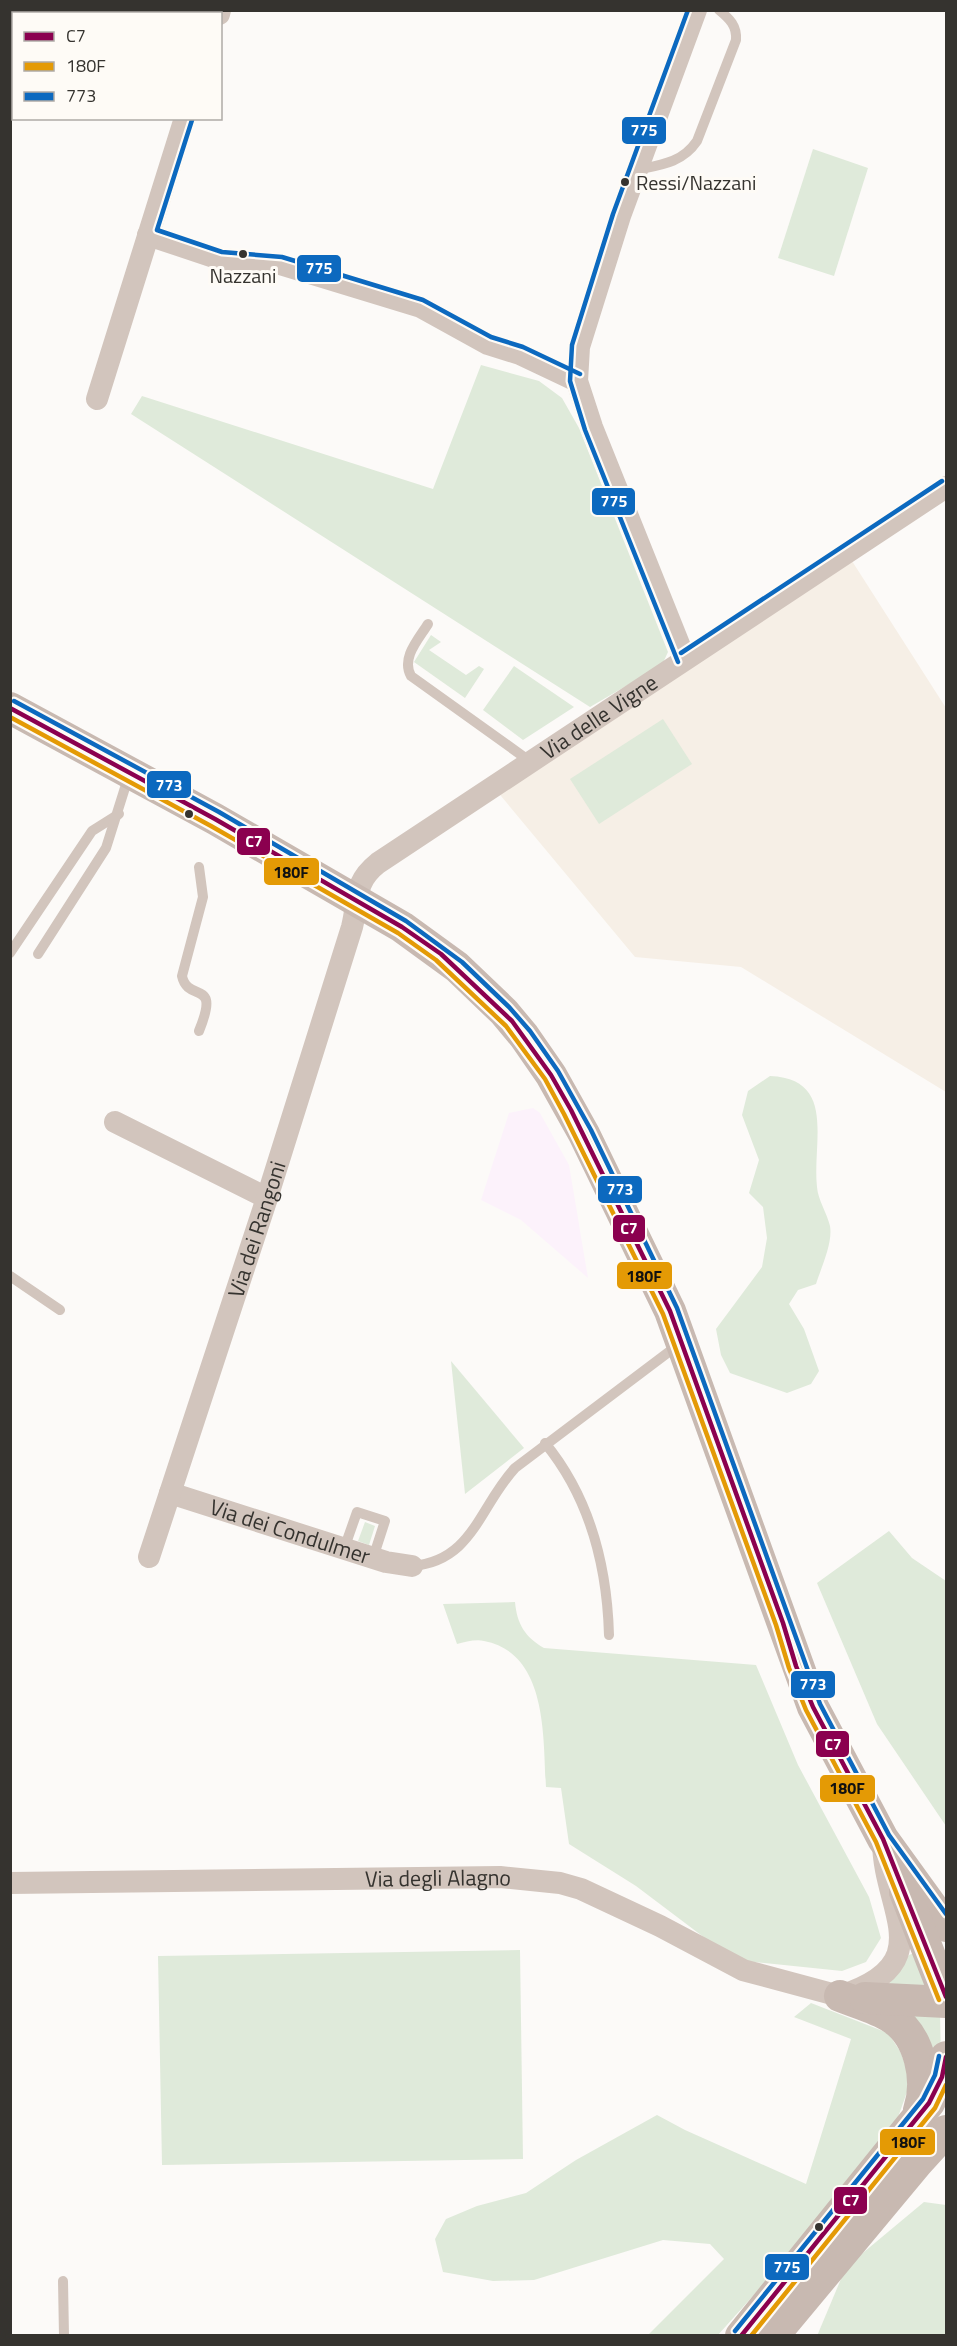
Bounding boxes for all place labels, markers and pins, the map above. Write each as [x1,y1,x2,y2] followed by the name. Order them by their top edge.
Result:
[636,167,756,198] place label: Ressi/Nazzani
[619,176,631,188] marker: Ressi/Nazzani
[237,248,249,260] marker: Nazzani
[210,260,276,291] place label: Nazzani
[183,808,195,820] unlabelled marker
[813,2221,825,2233] unlabelled marker

